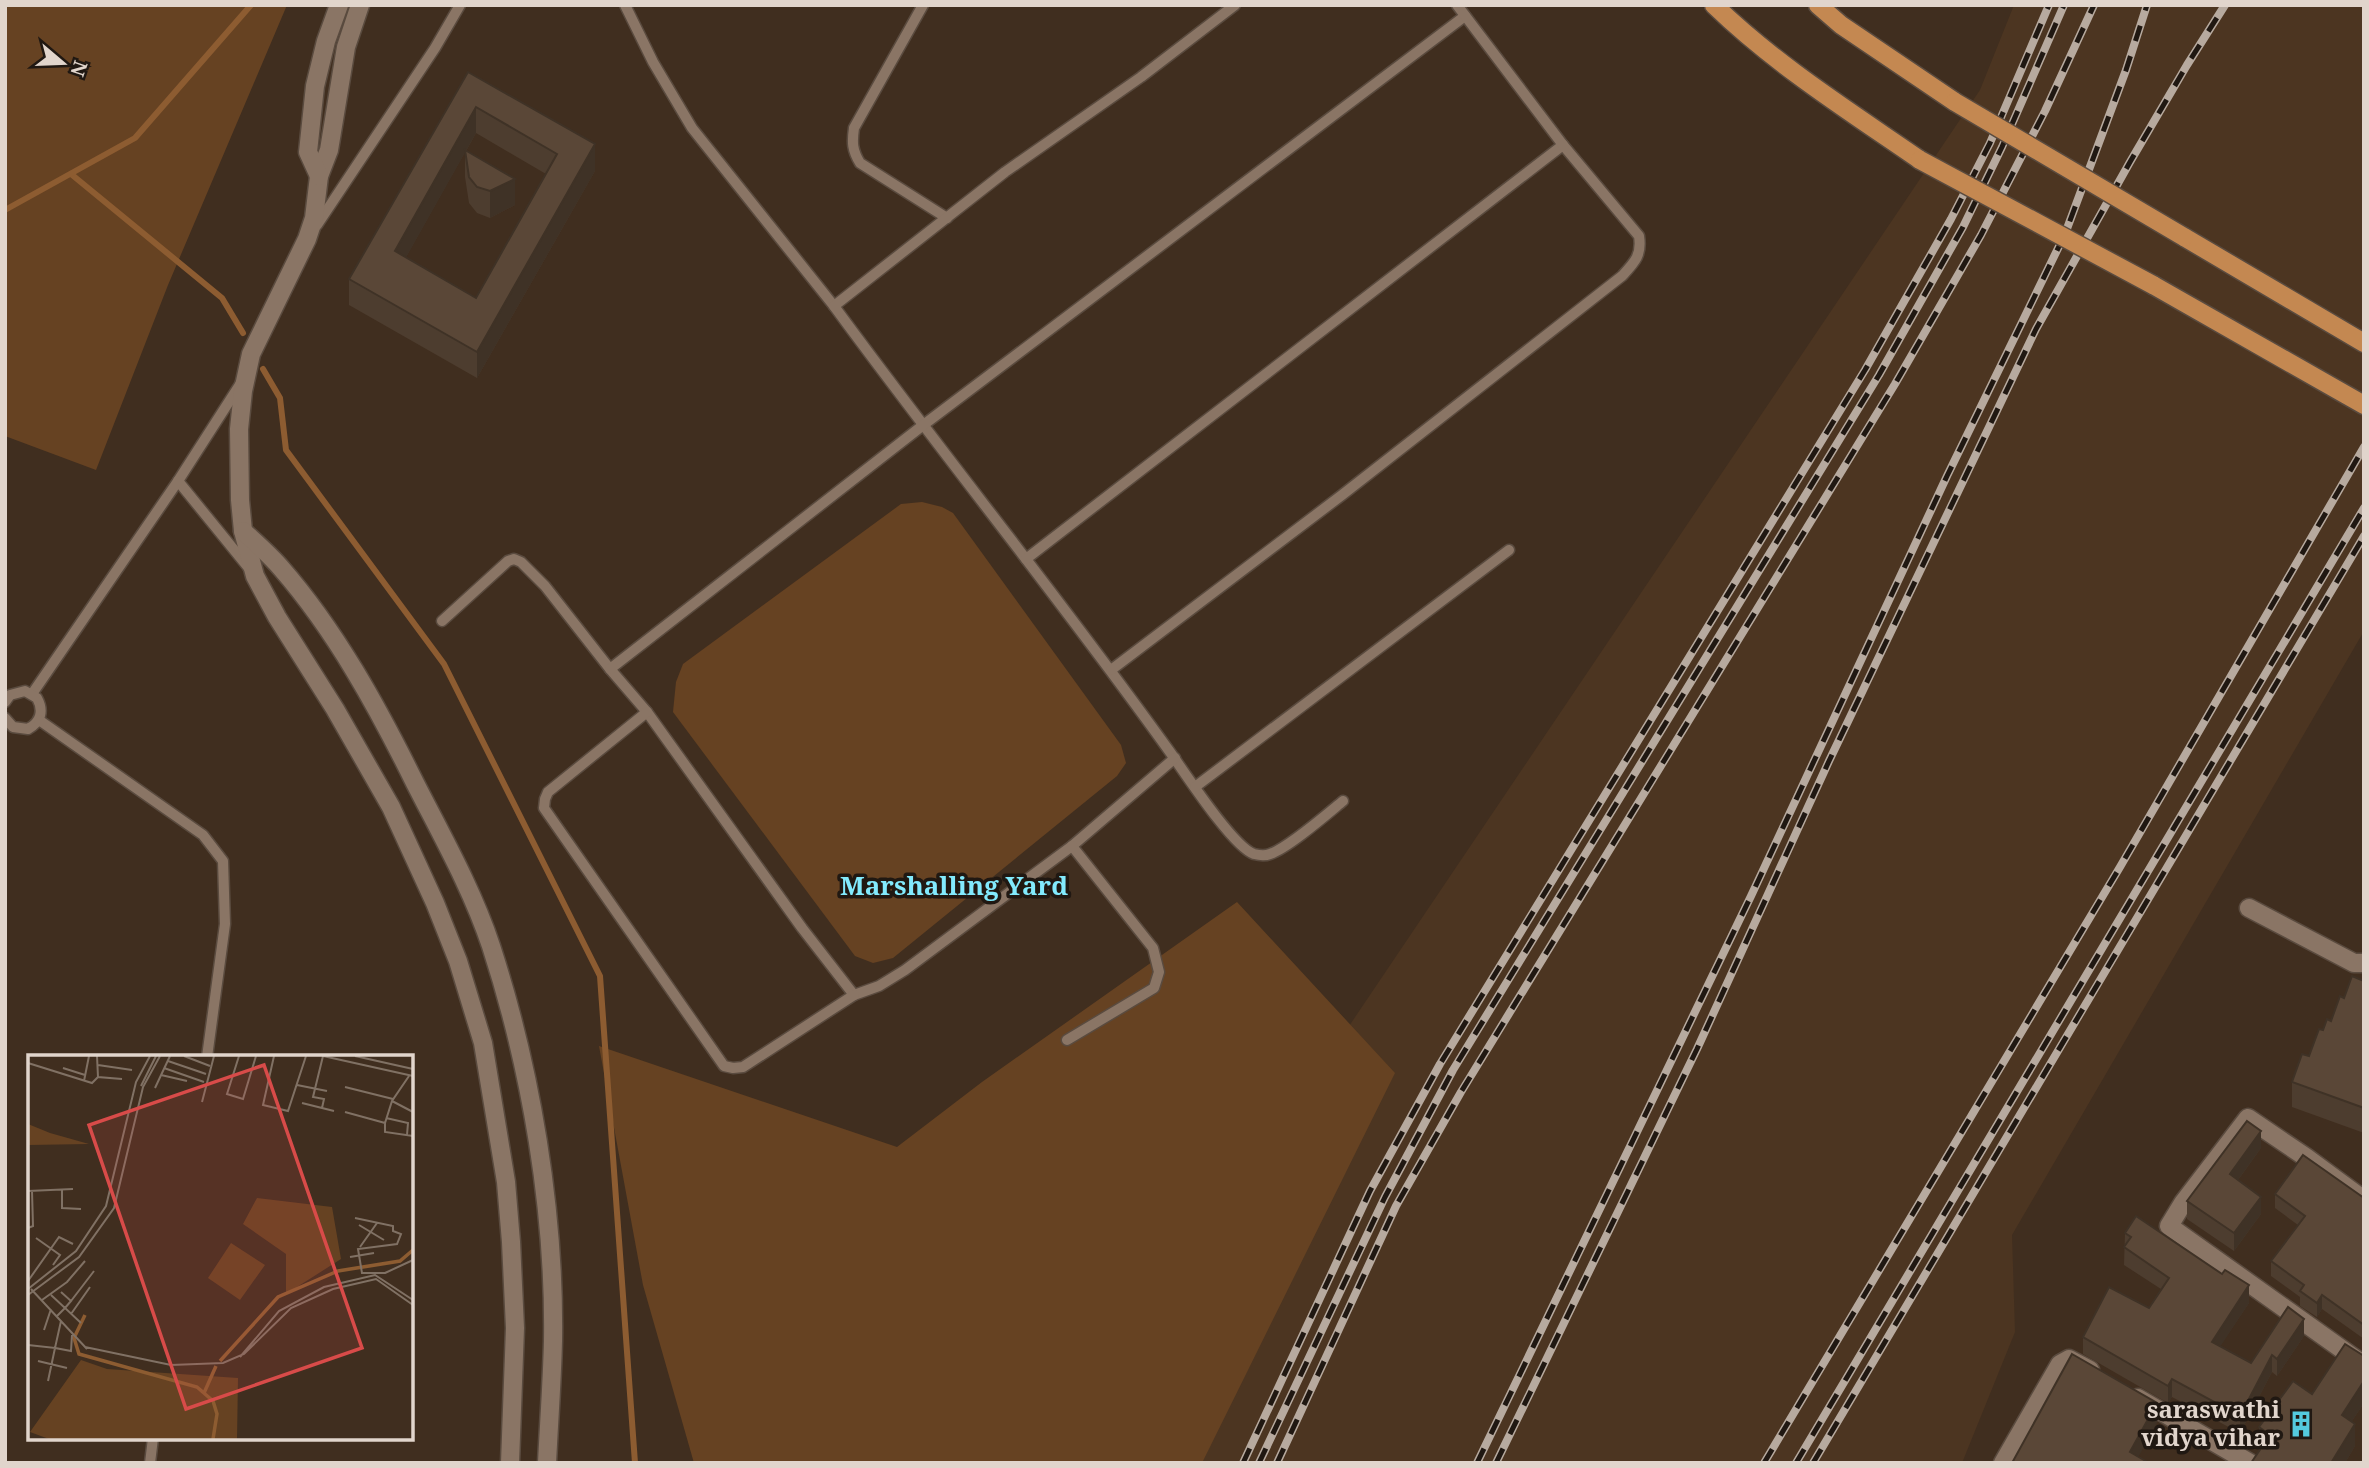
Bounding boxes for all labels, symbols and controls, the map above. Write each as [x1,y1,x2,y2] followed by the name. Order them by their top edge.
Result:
[28,28,98,98] north arrow
[64,57,94,80] text: N
[840,867,1068,903] district label: Marshalling Yard
[28,1055,413,1440] inset map
[2141,1392,2281,1453] place label: saraswathi vidya vihar
[2286,1409,2316,1439] building icon: saraswathi vidya vihar

